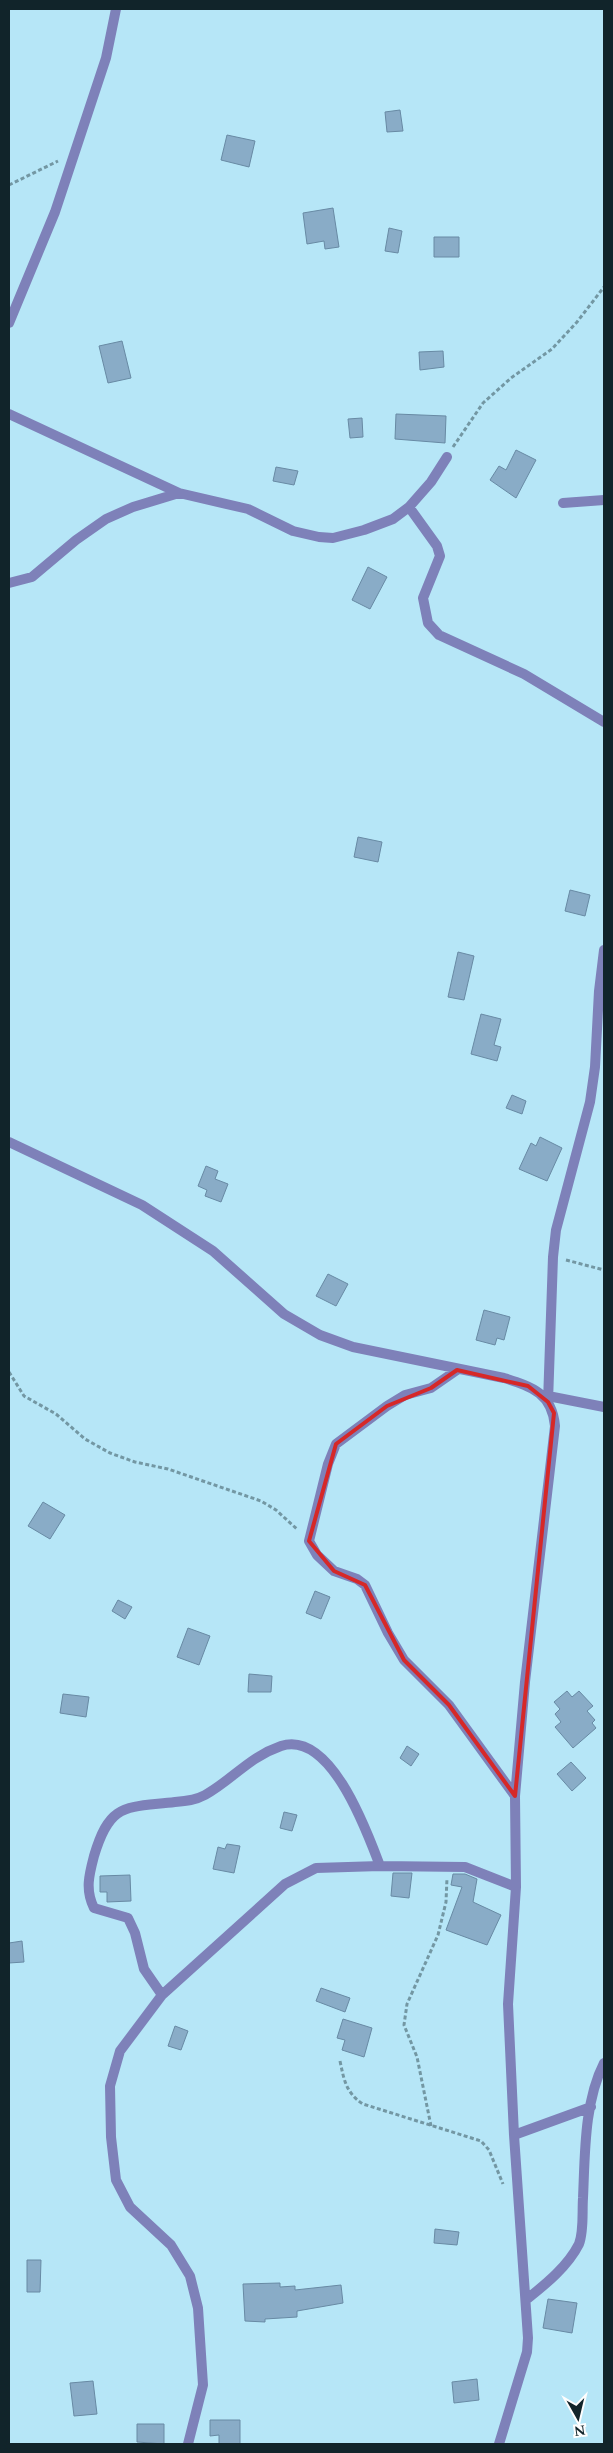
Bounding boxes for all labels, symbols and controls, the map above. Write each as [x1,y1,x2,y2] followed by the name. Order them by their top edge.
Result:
[553,2393,603,2443] north arrow
[573,2419,587,2442] text: N

